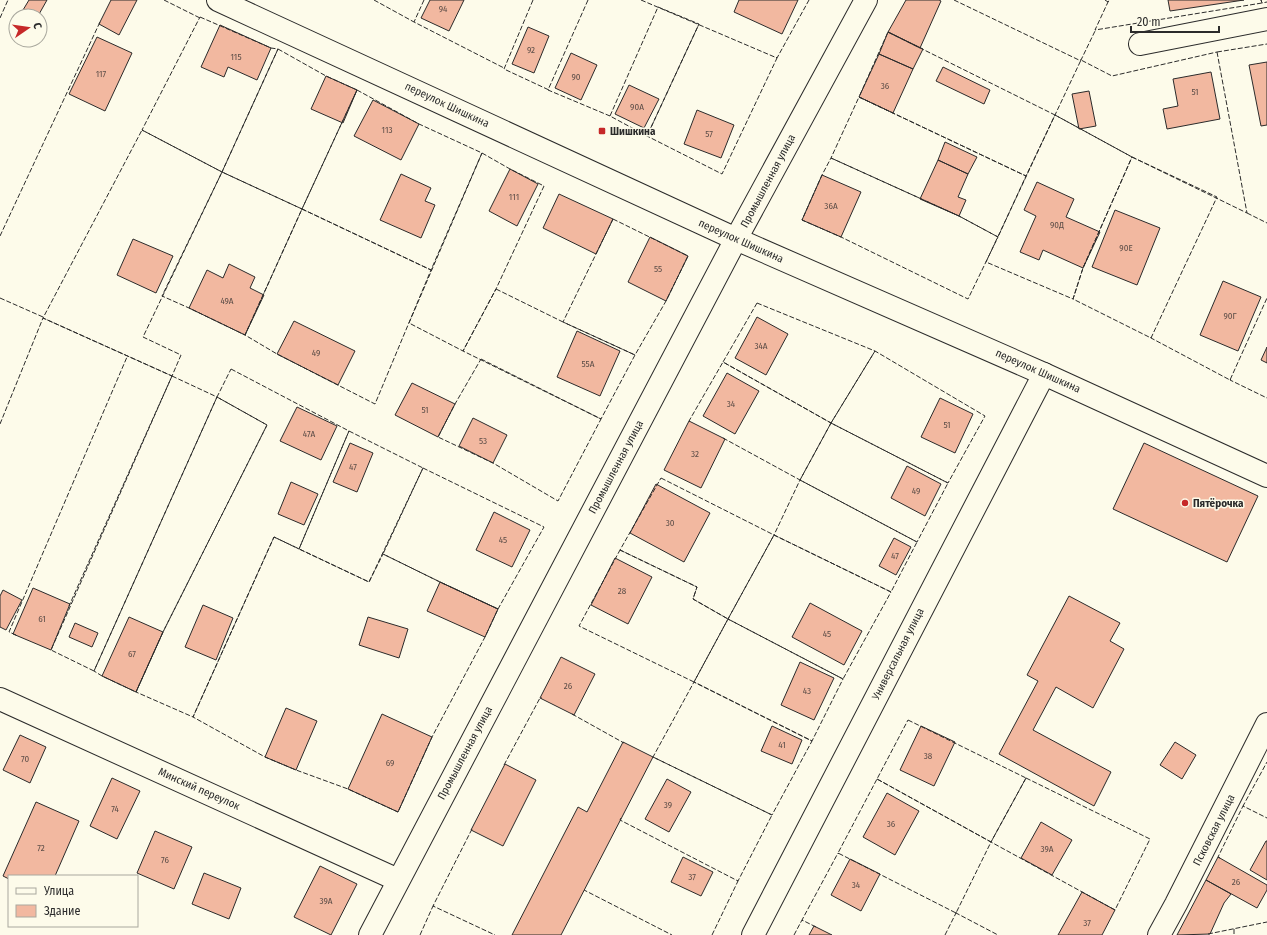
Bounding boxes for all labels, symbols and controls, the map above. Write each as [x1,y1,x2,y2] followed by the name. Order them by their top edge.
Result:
[439,4,448,14] house number: 94
[8,8,48,48] north arrow
[1131,8,1219,34] scale bar
[1137,15,1161,29] text: 20 m
[30,22,44,30] text: С
[527,45,535,55] house number: 92
[230,52,242,62] house number: 115
[96,69,107,79] house number: 117
[571,72,581,82] house number: 90
[403,80,491,130] street label: переулок Шишкина
[881,81,890,91] house number: 36
[1191,87,1199,97] house number: 51
[630,102,644,112] house number: 90А
[382,125,392,135] house number: 113
[610,125,656,138] place label: Шишкина
[597,126,607,136] marker: Шишкина
[705,129,713,139] house number: 57
[738,132,798,230] street label: Промышленная улица
[509,192,519,202] house number: 111
[824,201,838,211] house number: 36А
[696,216,786,266] street label: переулок Шишкина
[1050,220,1064,230] house number: 90Д
[1119,243,1133,253] house number: 90Е
[654,264,662,274] house number: 55
[220,296,234,306] house number: 49А
[1223,311,1237,321] house number: 90Г
[754,341,768,351] house number: 34А
[993,346,1083,396] street label: переулок Шишкина
[312,348,320,358] house number: 49
[582,359,595,369] house number: 55А
[727,399,736,409] house number: 34
[421,405,429,415] house number: 51
[586,418,646,516] street label: Промышленная улица
[943,420,951,430] house number: 51
[303,429,315,439] house number: 47А
[479,436,487,446] house number: 53
[691,449,699,459] house number: 32
[349,462,357,472] house number: 47
[912,486,920,496] house number: 49
[1193,497,1244,510] place label: Пятёрочка
[1180,498,1190,508] marker: Пятёрочка
[666,518,675,528] house number: 30
[499,535,507,545] house number: 45
[891,551,899,561] house number: 47
[618,586,627,596] house number: 28
[869,606,927,703] street label: Универсальная улица
[38,614,46,624] house number: 61
[823,629,831,639] house number: 45
[128,649,136,659] house number: 67
[564,681,573,691] house number: 26
[803,686,811,696] house number: 43
[435,704,495,802] street label: Промышленная улица
[778,740,786,750] house number: 41
[924,751,933,761] house number: 38
[21,754,29,764] house number: 70
[386,758,394,768] house number: 69
[156,765,242,813] street label: Минский переулок
[1190,792,1238,868] street label: Псковская улица
[664,800,672,810] house number: 39
[111,804,119,814] house number: 74
[887,819,896,829] house number: 36
[37,843,45,853] house number: 72
[1041,844,1054,854] house number: 39А
[161,855,169,865] house number: 76
[688,872,696,882] house number: 37
[8,875,138,927] legend
[1232,877,1241,887] house number: 26
[852,880,861,890] house number: 34
[43,884,74,898] text: Улица
[320,896,333,906] house number: 39А
[44,904,80,918] text: Здание
[1083,918,1091,928] house number: 37

